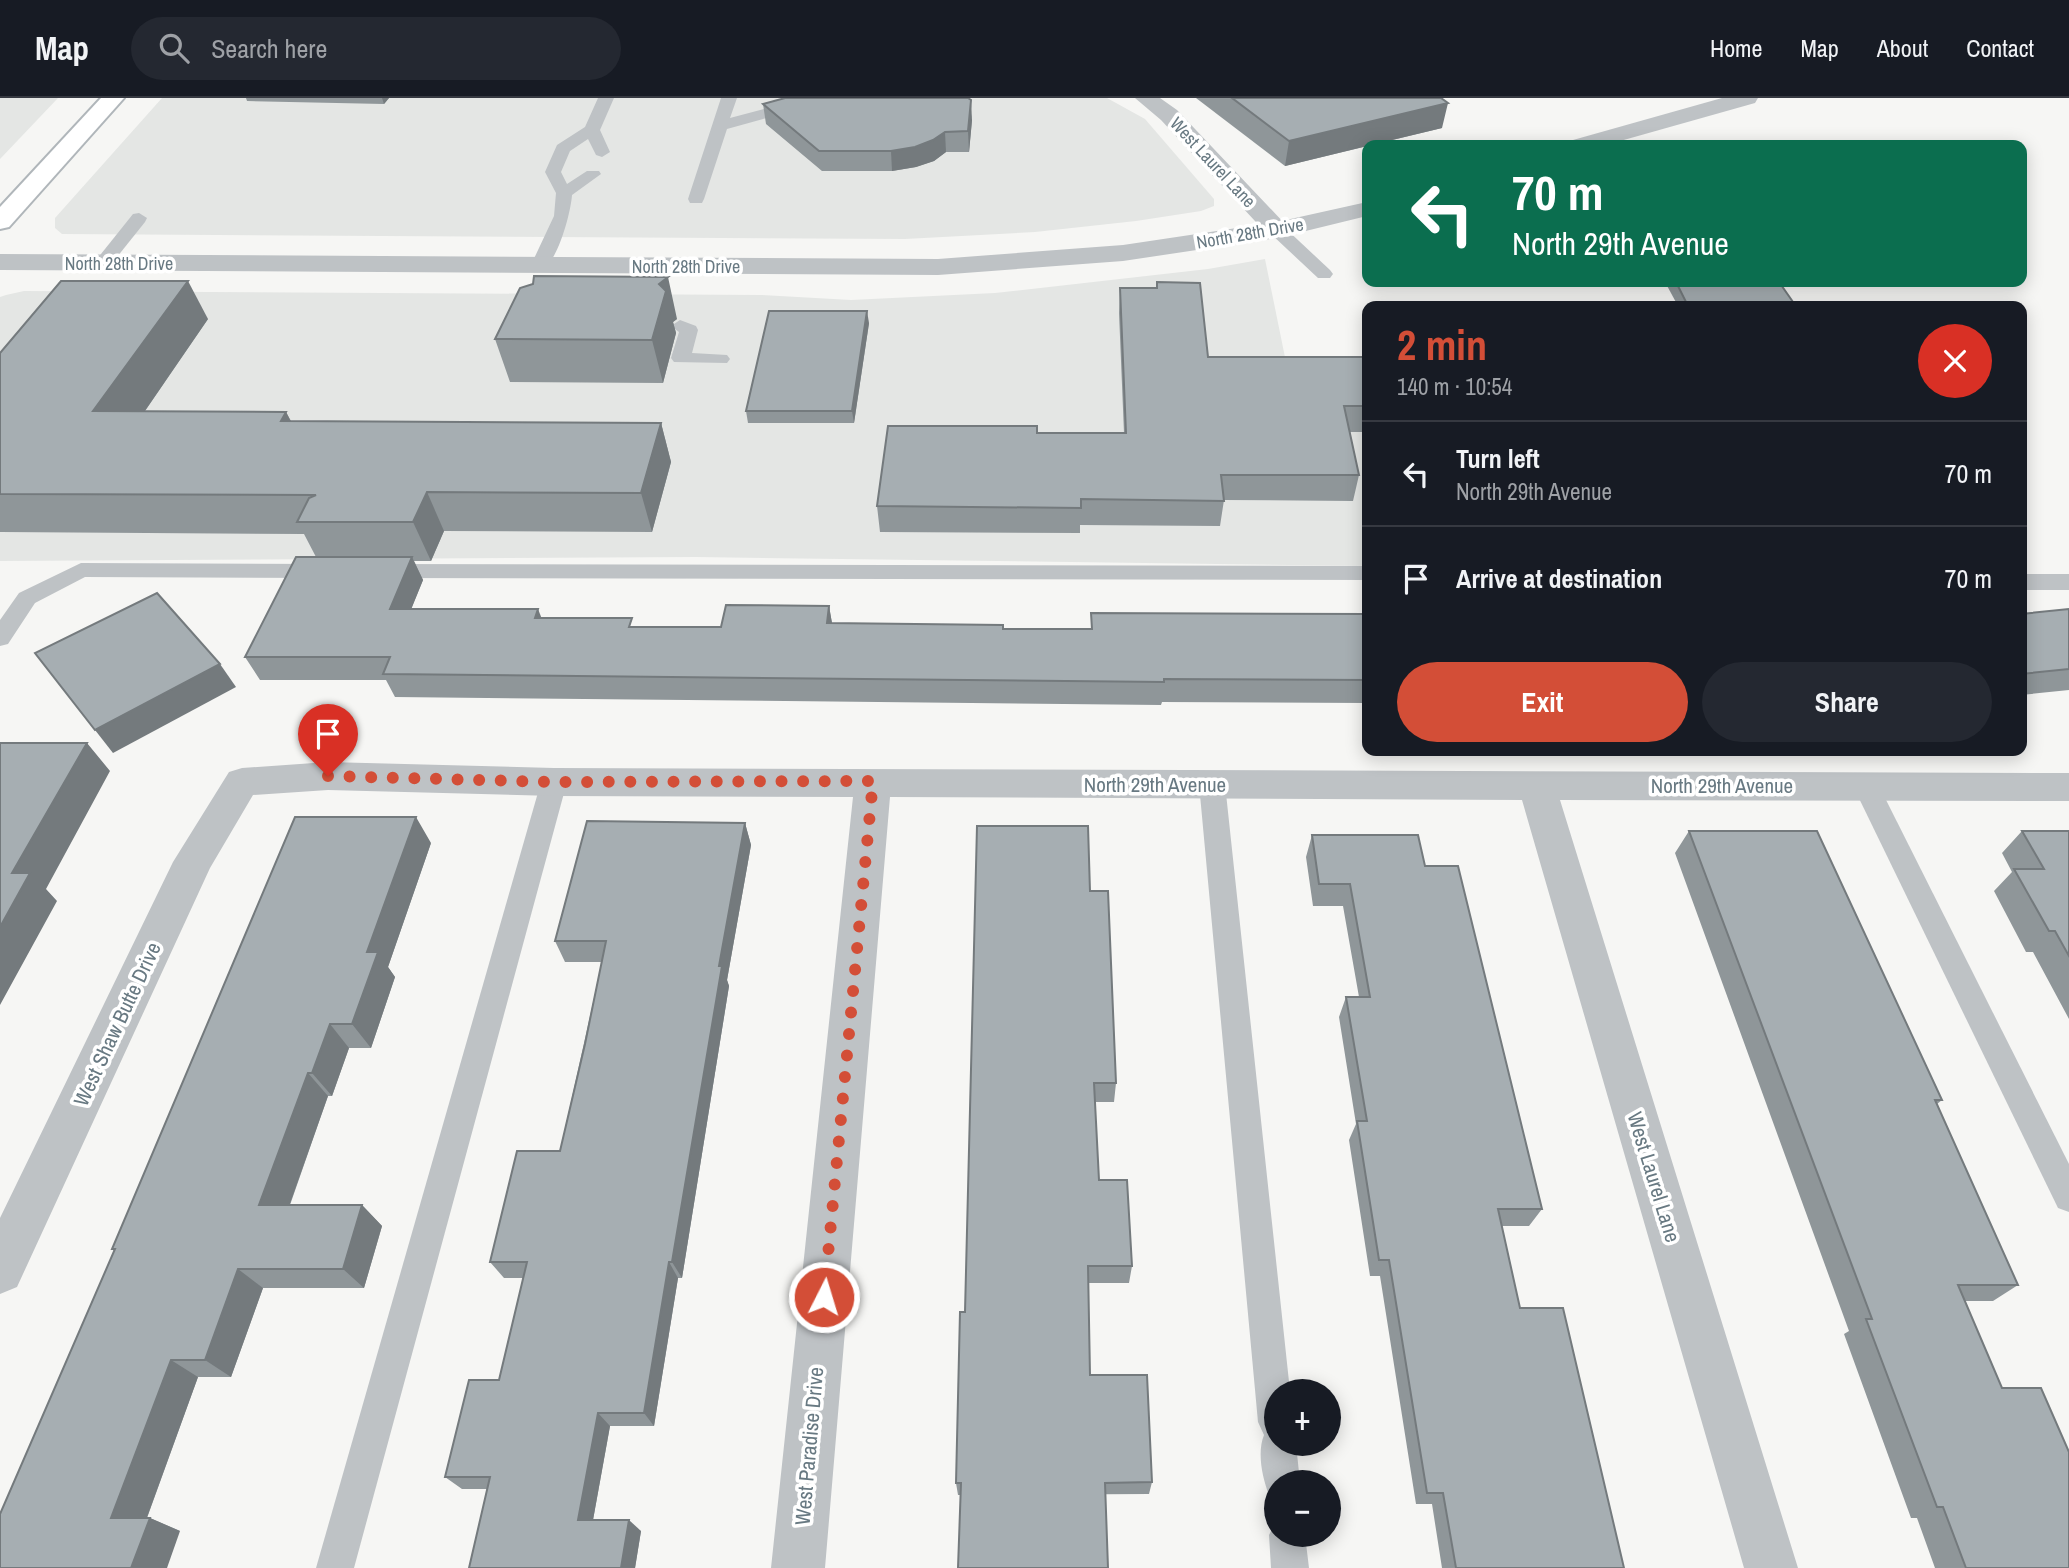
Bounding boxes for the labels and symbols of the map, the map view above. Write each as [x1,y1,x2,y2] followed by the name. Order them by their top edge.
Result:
[1164,111,1262,213] street label: West Laurel Lane
[1195,211,1305,255] street label: North 28th Drive
[65,251,173,276] street label: North 28th Drive
[632,254,740,279] street label: North 28th Drive
[298,704,358,776] pin
[1084,770,1226,799] street label: North 29th Avenue
[1651,771,1793,800] street label: North 29th Avenue
[66,937,168,1111] street label: West Shaw Butte Drive
[1620,1108,1688,1246] street label: West Laurel Lane
[787,1260,861,1334] position arrow
[788,1366,830,1526] street label: West Paradise Drive

